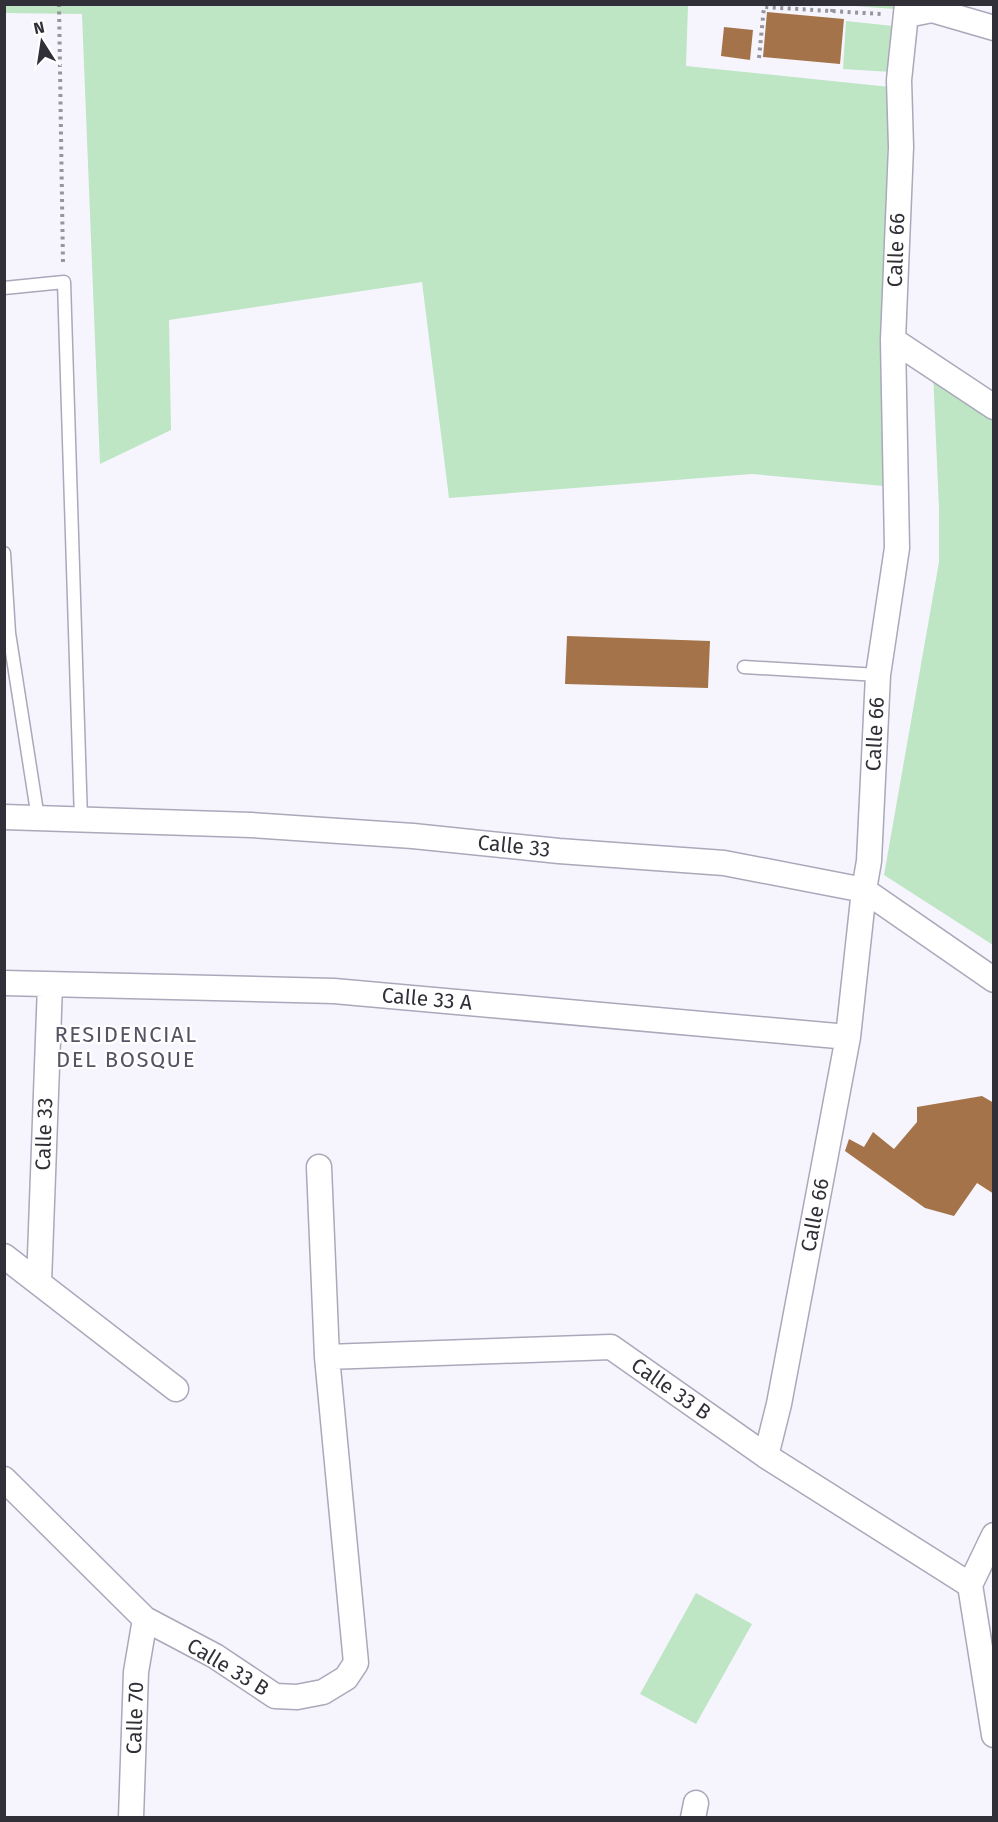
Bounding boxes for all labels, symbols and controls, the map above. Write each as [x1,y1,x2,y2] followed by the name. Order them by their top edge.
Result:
[12,12,72,72] north arrow
[32,17,46,38] text: N
[882,212,910,288] street label: Calle 66
[860,696,890,772] street label: Calle 66
[476,829,552,863] street label: Calle 33
[381,982,473,1016] street label: Calle 33 A
[54,1021,198,1073] district label: RESIDENCIAL DEL BOSQUE
[30,1097,58,1171] street label: Calle 33
[795,1176,835,1254] street label: Calle 66
[626,1352,716,1426] street label: Calle 33 B
[182,1632,274,1702] street label: Calle 33 B
[121,1681,149,1755] street label: Calle 70

